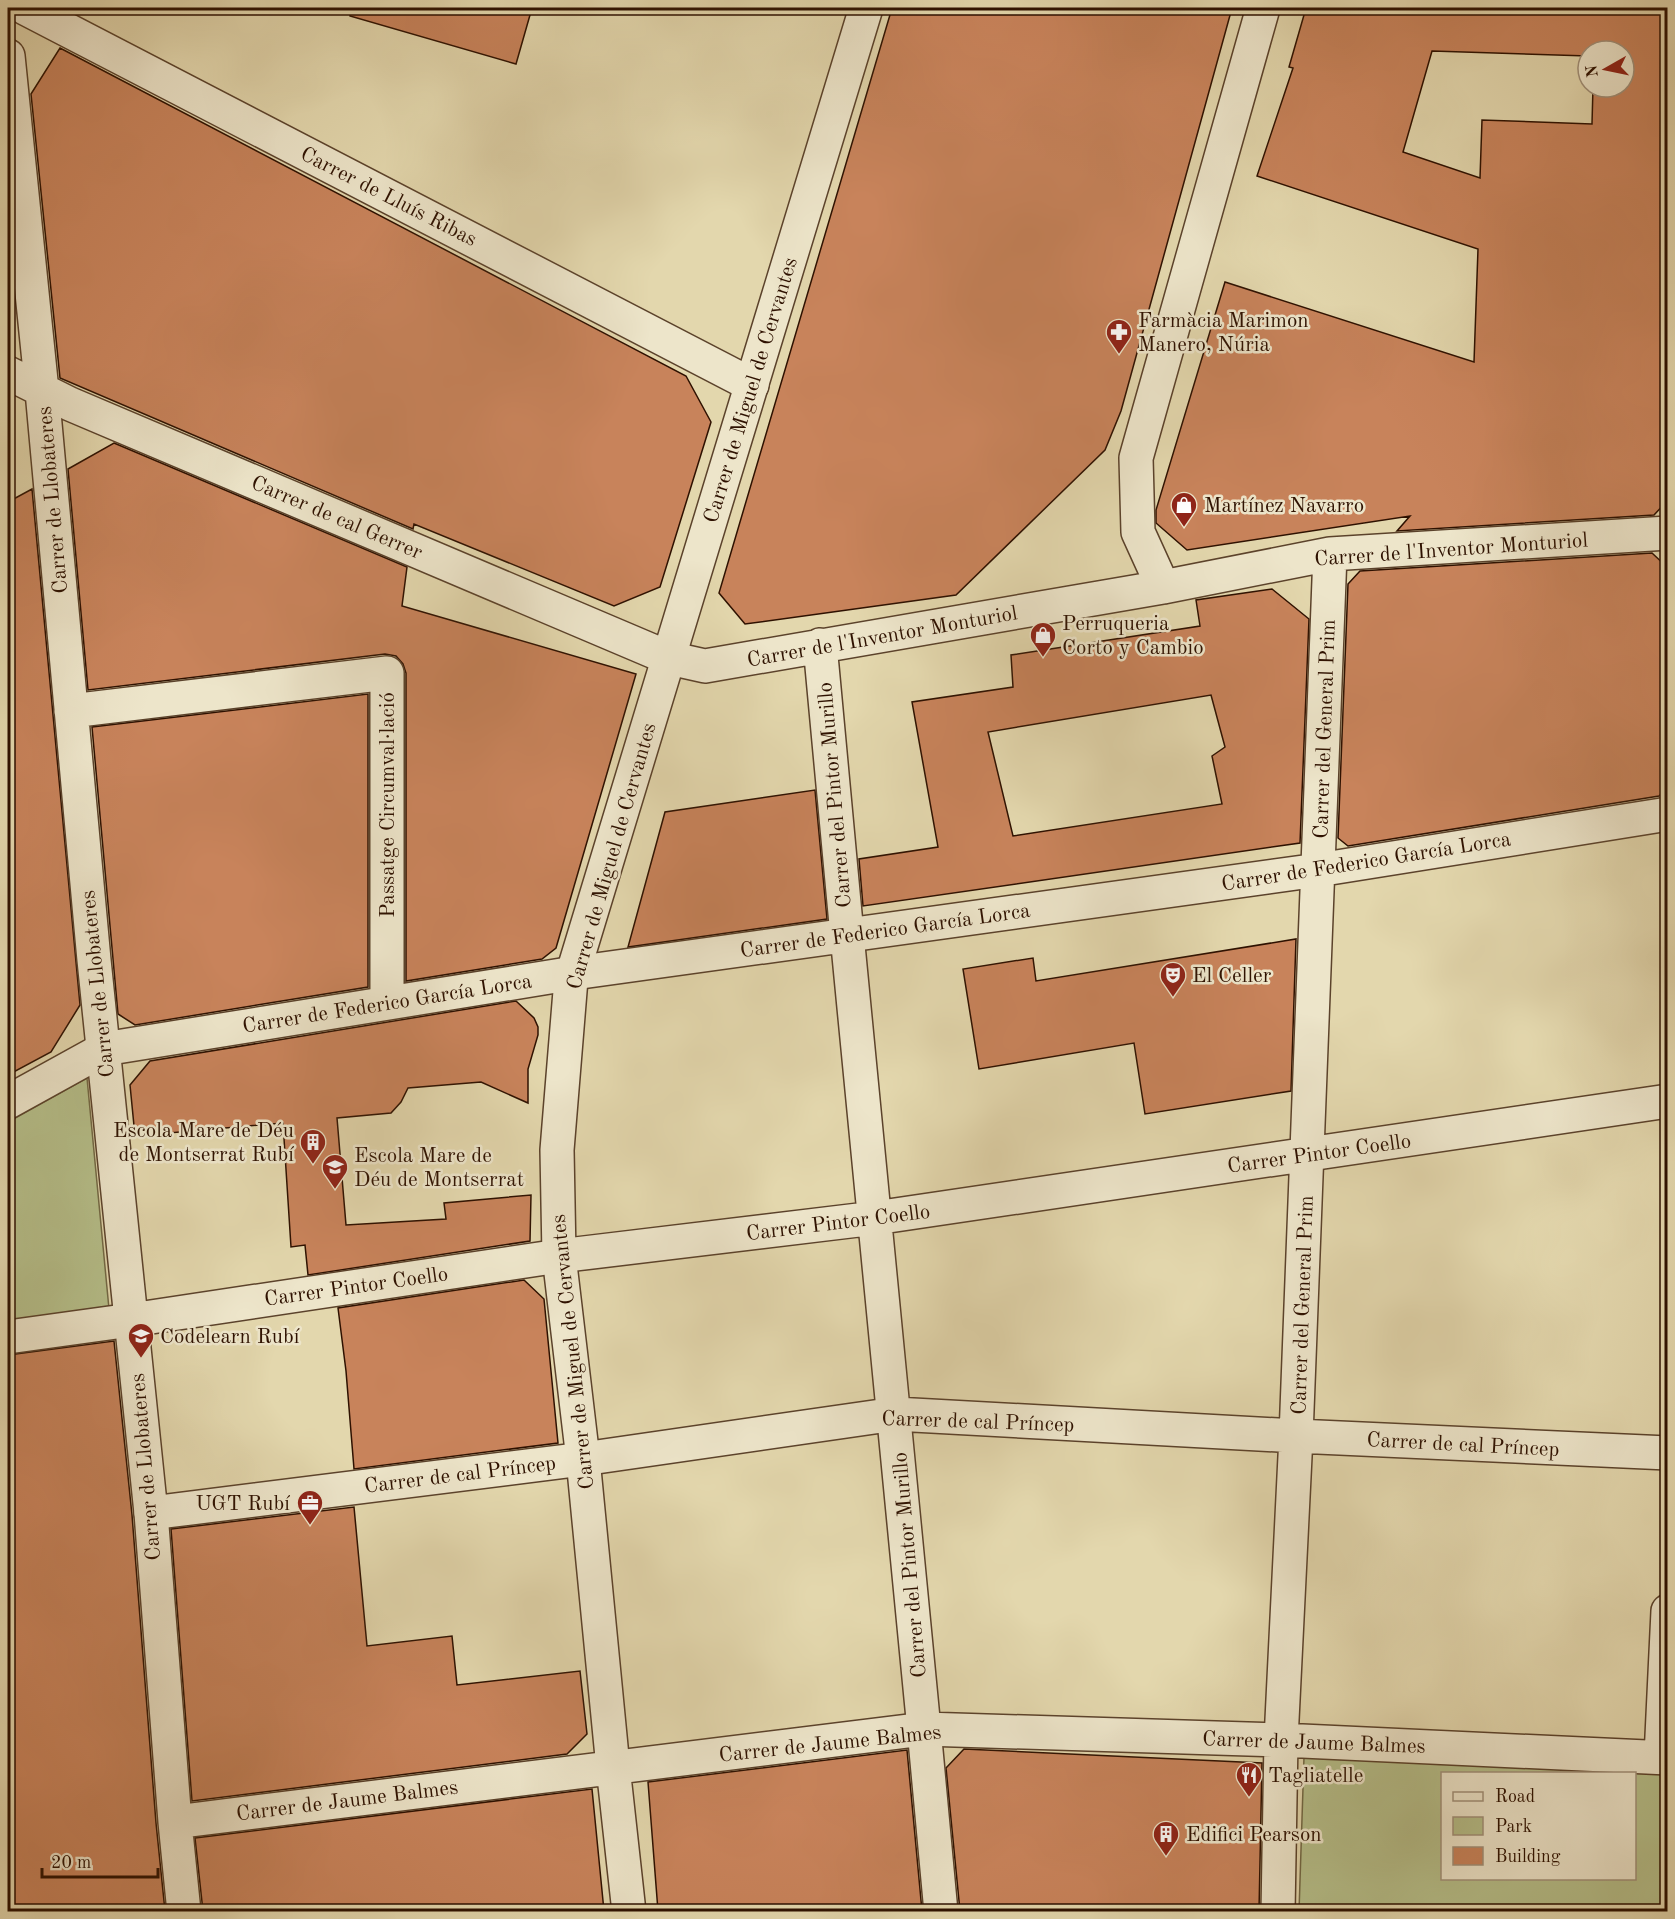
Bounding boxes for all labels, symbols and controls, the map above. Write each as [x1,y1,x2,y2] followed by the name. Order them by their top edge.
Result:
[1576,39,1636,99] north arrow
[1584,63,1602,78] text: N
[297,144,480,251] street label: Carrer de Lluís Ribas
[701,255,802,526] street label: Carrer de Miguel de Cervantes
[1138,311,1309,356] place label: Farmàcia Marimon Manero, Núria
[1104,317,1134,355] pharmacy icon: Farmàcia Marimon Manero, Núria
[35,405,72,594] street label: Carrer de Llobateres
[248,473,425,564] street label: Carrer de cal Gerrer
[1169,490,1199,528] shop icon: Martínez Navarro
[1204,496,1364,517] place label: Martínez Navarro
[1314,530,1589,571] street label: Carrer de l'Inventor Monturiol
[745,603,1019,672] street label: Carrer de l'Inventor Monturiol
[1062,614,1204,659] place label: Perruqueria Corto y Cambio
[1311,619,1340,839] street label: Carrer del General Prim
[1028,620,1058,658] shop icon: Perruqueria Corto y Cambio
[815,681,856,909] street label: Carrer del Pintor Murillo
[378,692,399,918] street label: Passatge Circumval·lació
[564,721,661,992] street label: Carrer de Miguel de Cervantes
[1220,829,1512,896] street label: Carrer de Federico García Lorca
[78,889,119,1078] street label: Carrer de Llobateres
[739,901,1032,962] street label: Carrer de Federico García Lorca
[1158,960,1188,998] theatre icon: El Celler
[1192,966,1272,987] place label: El Celler
[241,971,533,1038] street label: Carrer de Federico García Lorca
[113,1121,294,1166] place label: Escola Mare de Déu de Montserrat Rubí
[298,1127,328,1165] building icon: Escola Mare de Déu de Montserrat Rubí
[1226,1131,1412,1178] street label: Carrer Pintor Coello
[354,1146,524,1191] place label: Escola Mare de Déu de Montserrat
[320,1152,350,1190] school or university icon: Escola Mare de Déu de Montserrat
[1289,1195,1318,1415] street label: Carrer del General Prim
[745,1202,931,1245] street label: Carrer Pintor Coello
[549,1213,598,1490] street label: Carrer de Miguel de Cervantes
[263,1264,449,1311] street label: Carrer Pintor Coello
[126,1321,156,1359] school or university icon: Codelearn Rubí
[160,1327,300,1348] place label: Codelearn Rubí
[128,1372,165,1561] street label: Carrer de Llobateres
[881,1409,1075,1436] street label: Carrer de cal Príncep
[1366,1430,1560,1461] street label: Carrer de cal Príncep
[890,1451,931,1679] street label: Carrer del Pintor Murillo
[363,1453,557,1498] street label: Carrer de cal Príncep
[295,1488,325,1526] office icon: UGT Rubí
[196,1494,290,1515] place label: UGT Rubí
[718,1722,942,1767] street label: Carrer de Jaume Balmes
[1202,1729,1426,1758] street label: Carrer de Jaume Balmes
[1234,1760,1264,1798] restaurant icon: Tagliatelle
[1268,1766,1363,1787] place label: Tagliatelle
[1441,1772,1636,1880] legend
[235,1777,459,1826] street label: Carrer de Jaume Balmes
[1495,1788,1535,1806] text: Road
[1495,1818,1532,1836] text: Park
[1151,1819,1181,1857] building icon: Edifici Pearson
[1186,1825,1322,1846] place label: Edifici Pearson
[42,1841,158,1879] scale bar
[1495,1848,1561,1866] text: Building
[51,1854,91,1872] text: 20 m

